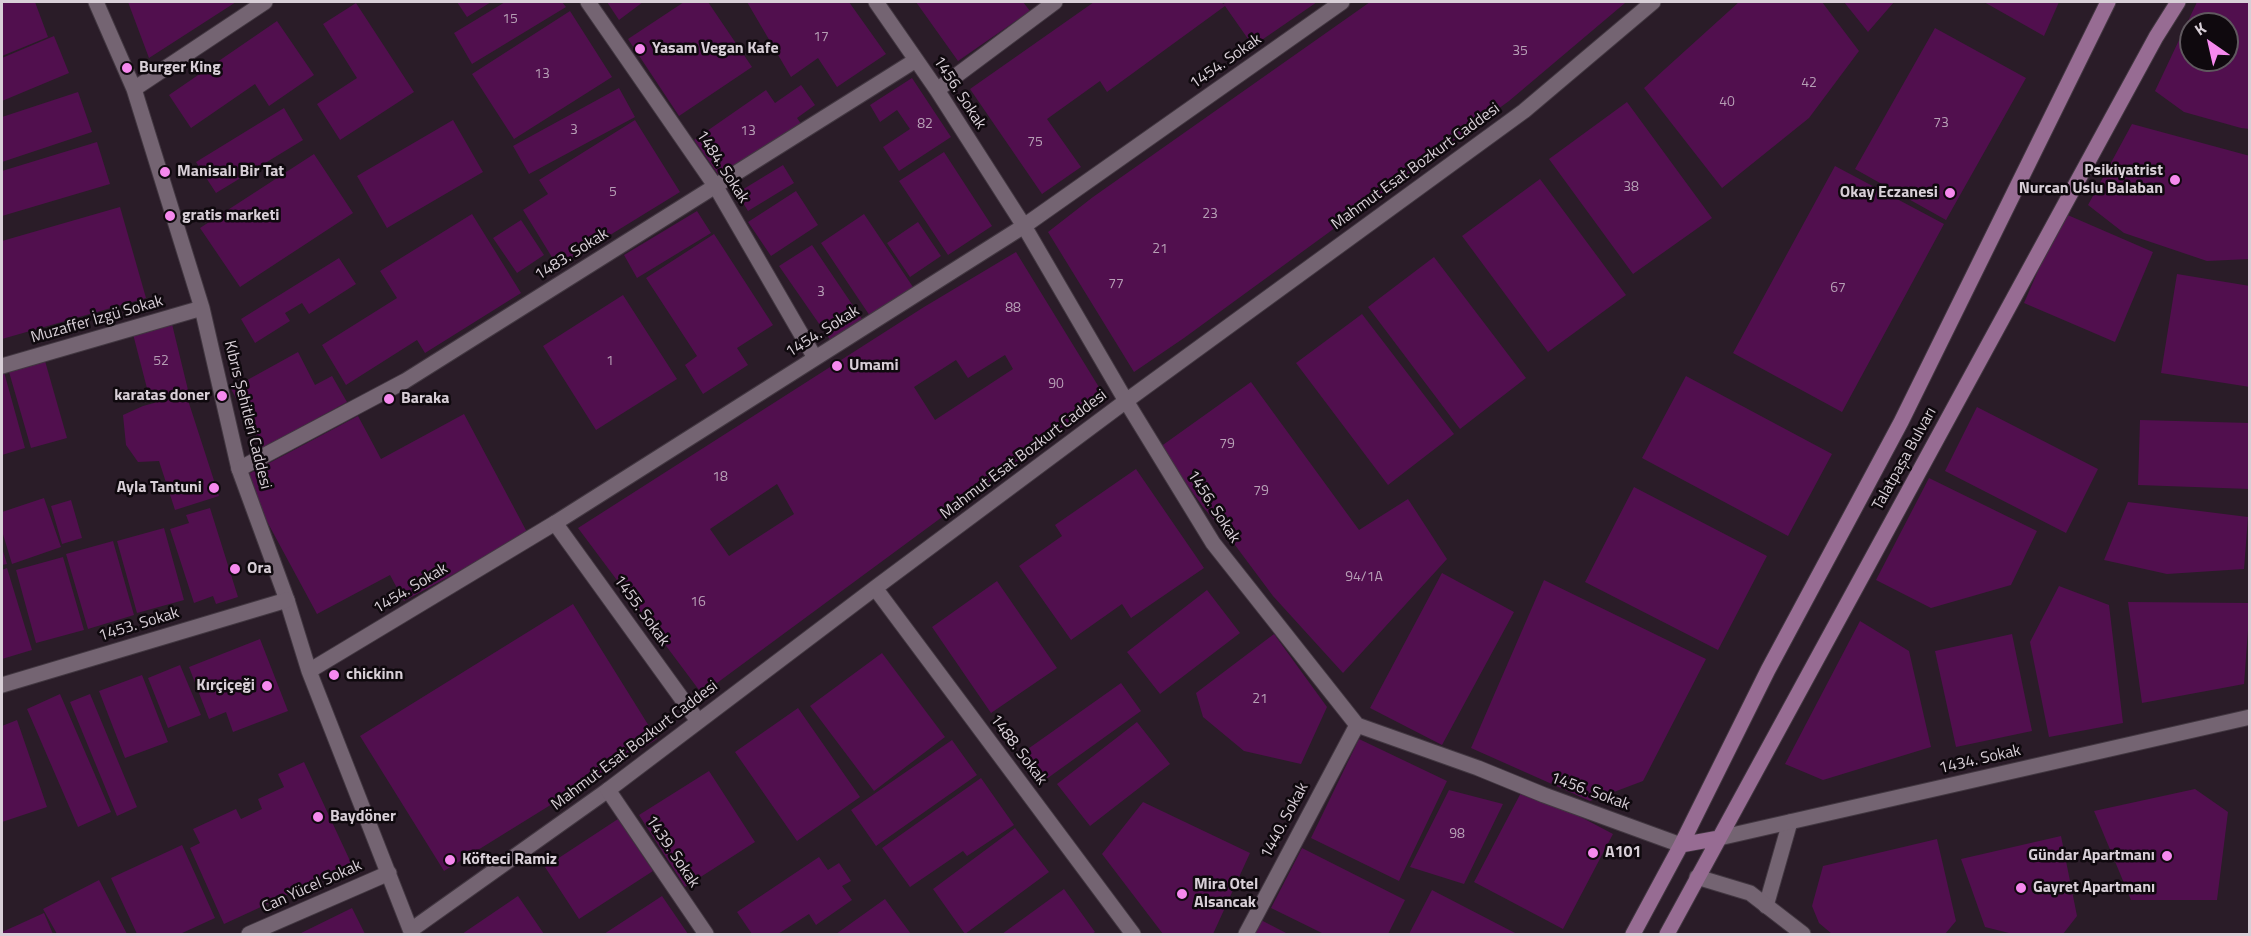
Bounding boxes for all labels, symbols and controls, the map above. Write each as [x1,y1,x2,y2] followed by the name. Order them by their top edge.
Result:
[502,12,518,28] house number: 15
[2179,12,2239,72] north arrow
[2189,16,2211,41] text: K
[813,30,829,46] house number: 17
[1186,30,1266,94] street label: 1454. Sokak
[652,39,779,59] place label: Yasam Vegan Kafe
[633,42,647,56] marker: Yasam Vegan Kafe
[1512,44,1528,60] house number: 35
[928,53,990,133] street label: 1456. Sokak
[139,58,221,78] place label: Burger King
[120,61,134,75] marker: Burger King
[534,67,550,83] house number: 13
[1801,76,1817,92] house number: 42
[1719,95,1735,111] house number: 40
[1328,99,1504,235] street label: Mahmut Esat Bozkurt Caddesi
[1933,116,1949,132] house number: 73
[917,117,933,133] house number: 82
[570,123,578,139] house number: 3
[740,124,756,140] house number: 13
[691,127,753,207] street label: 1484. Sokak
[1027,135,1043,151] house number: 75
[2019,161,2163,199] place label: Psikiyatrist Nurcan Uslu Balaban
[177,162,284,182] place label: Manisalı Bir Tat
[158,165,172,179] marker: Manisalı Bir Tat
[2168,173,2182,187] marker: Psikiyatrist Nurcan Uslu Balaban
[1623,180,1639,196] house number: 38
[1840,183,1938,203] place label: Okay Eczanesi
[609,185,617,201] house number: 5
[1943,186,1957,200] marker: Okay Eczanesi
[182,206,279,226] place label: gratis marketi
[1202,207,1218,223] house number: 23
[163,209,177,223] marker: gratis marketi
[532,225,612,285] street label: 1483. Sokak
[1152,242,1168,258] house number: 21
[1108,277,1124,293] house number: 77
[1830,281,1846,297] house number: 67
[817,285,825,301] house number: 3
[29,292,165,348] street label: Muzaffer İzgü Sokak
[1005,301,1021,317] house number: 88
[783,302,863,362] street label: 1454. Sokak
[219,339,275,491] street label: Kıbrıs Şehitleri Caddesi
[153,354,169,370] house number: 52
[606,354,614,370] house number: 1
[849,356,899,376] place label: Umami
[830,359,844,373] marker: Umami
[1048,377,1064,393] house number: 90
[114,386,210,406] place label: karatas doner
[937,386,1111,524] street label: Mahmut Esat Bozkurt Caddesi
[215,389,229,403] marker: karatas doner
[401,389,449,409] place label: Baraka
[382,392,396,406] marker: Baraka
[1869,404,1941,514] street label: Talatpaşa Bulvarı
[1219,437,1235,453] house number: 79
[1182,467,1244,547] street label: 1456. Sokak
[712,470,728,486] house number: 18
[117,478,202,498] place label: Ayla Tantuni
[207,481,221,495] marker: Ayla Tantuni
[1253,484,1269,500] house number: 79
[247,559,272,579] place label: Ora
[370,559,452,619] street label: 1454. Sokak
[228,562,242,576] marker: Ora
[1345,570,1383,586] house number: 94/1A
[609,572,673,650] street label: 1455. Sokak
[690,595,706,611] house number: 16
[96,604,182,646] street label: 1453. Sokak
[346,665,403,685] place label: chickinn
[327,668,341,682] marker: chickinn
[196,676,255,696] place label: Kırçiçeği
[548,677,722,815] street label: Mahmut Esat Bozkurt Caddesi
[260,679,274,693] marker: Kırçiçeği
[1252,692,1268,708] house number: 21
[985,711,1051,789] street label: 1488. Sokak
[1937,741,2023,779] street label: 1434. Sokak
[1548,769,1632,815] street label: 1456. Sokak
[1257,780,1313,862] street label: 1440. Sokak
[330,807,396,827] place label: Baydöner
[311,810,325,824] marker: Baydöner
[641,812,703,892] street label: 1439. Sokak
[1449,827,1465,843] house number: 98
[1605,843,1642,863] place label: A101
[1586,846,1600,860] marker: A101
[2028,846,2155,866] place label: Gündar Apartmanı
[2160,849,2174,863] marker: Gündar Apartmanı
[462,850,557,870] place label: Köfteci Ramiz
[443,853,457,867] marker: Köfteci Ramiz
[259,856,365,918] street label: Can Yücel Sokak
[1194,875,1258,913] place label: Mira Otel Alsancak
[2033,878,2155,898] place label: Gayret Apartmanı
[2014,881,2028,895] marker: Gayret Apartmanı
[1175,887,1189,901] marker: Mira Otel Alsancak

